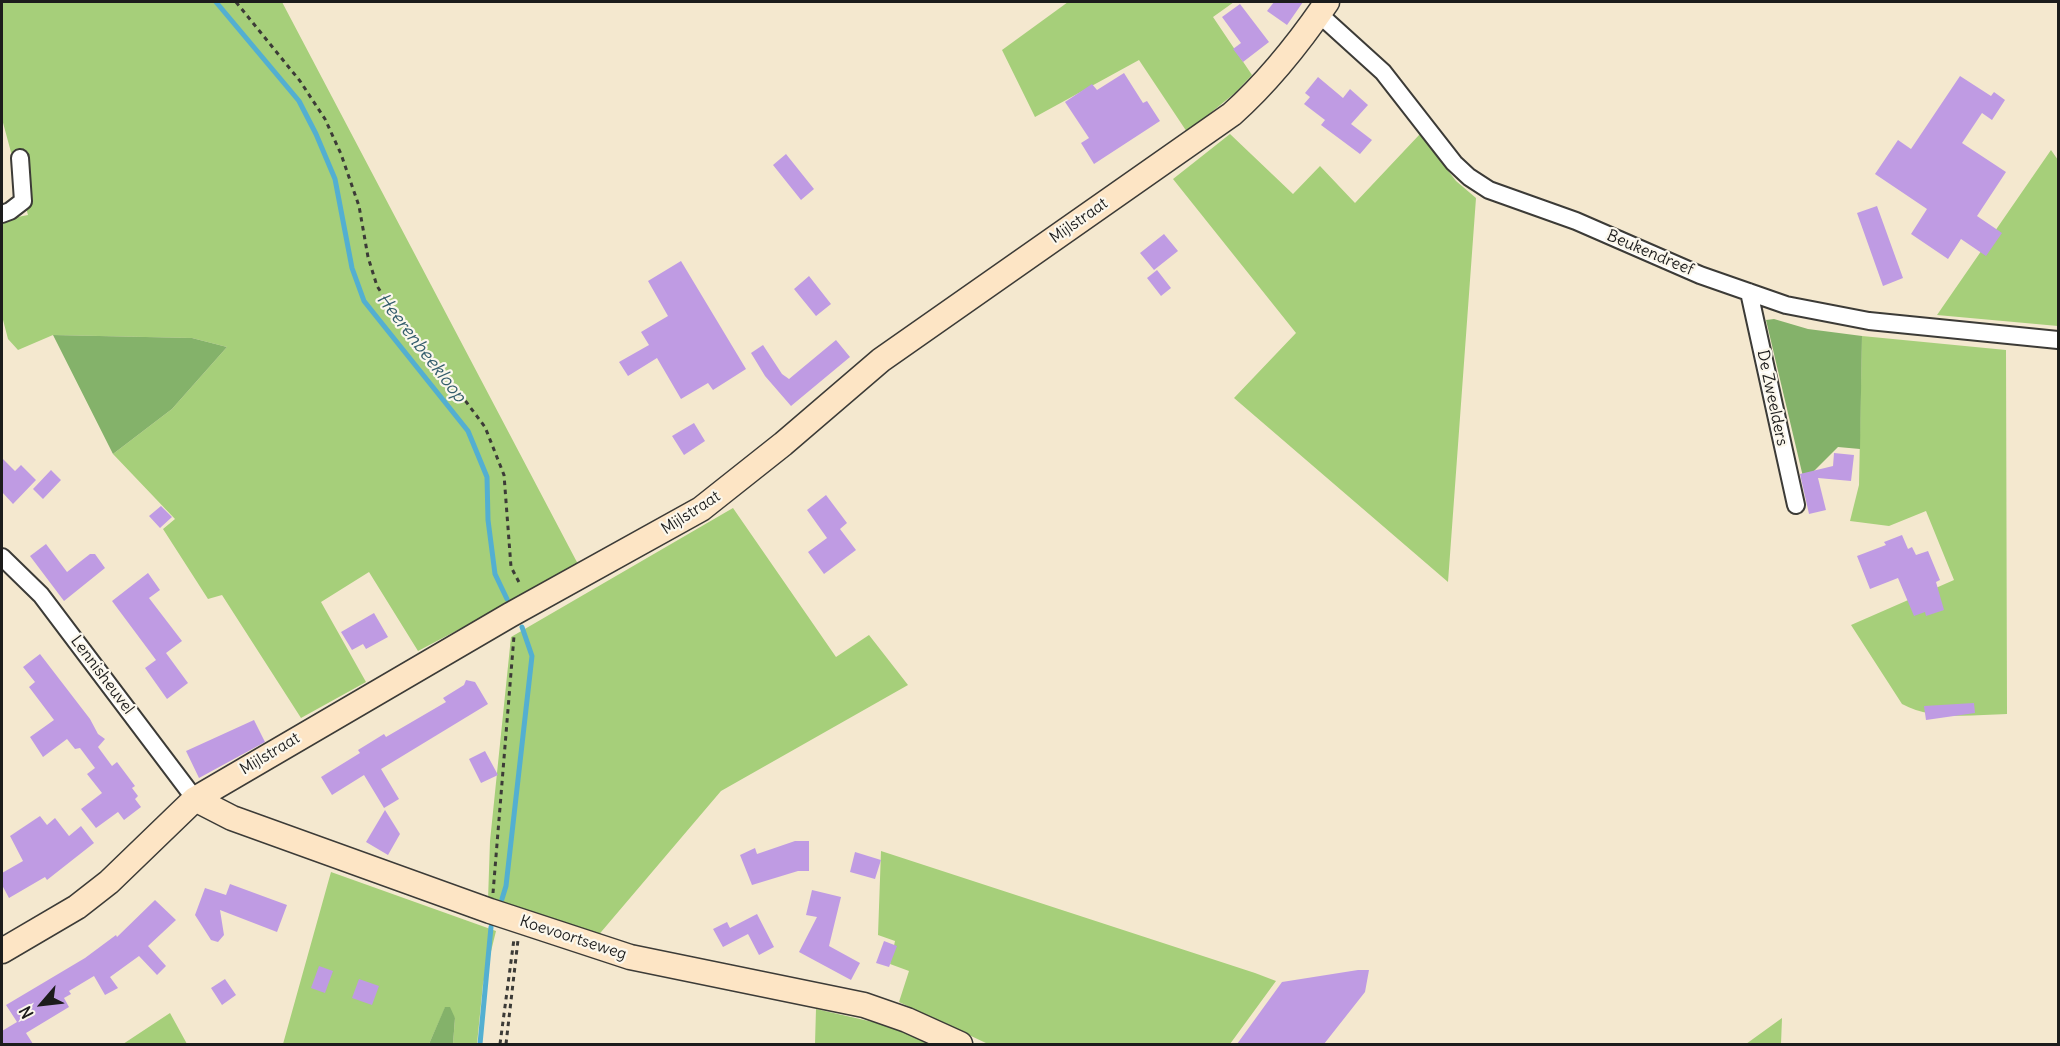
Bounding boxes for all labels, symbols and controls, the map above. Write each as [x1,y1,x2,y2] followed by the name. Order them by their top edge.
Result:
[1046,194,1112,248] street label: Mijlstraat
[1604,226,1696,280] street label: Beukendreef
[372,289,470,407] water label: Heerenbeekloop
[1752,348,1792,448] street label: De Zweelders
[658,487,724,539] street label: Mijlstraat
[66,632,138,718] street label: Lennisheuvel
[237,729,303,779] street label: Mijlstraat
[517,912,629,964] street label: Koevoortseweg
[12,974,72,1034] north arrow
[15,1003,38,1022] text: N

